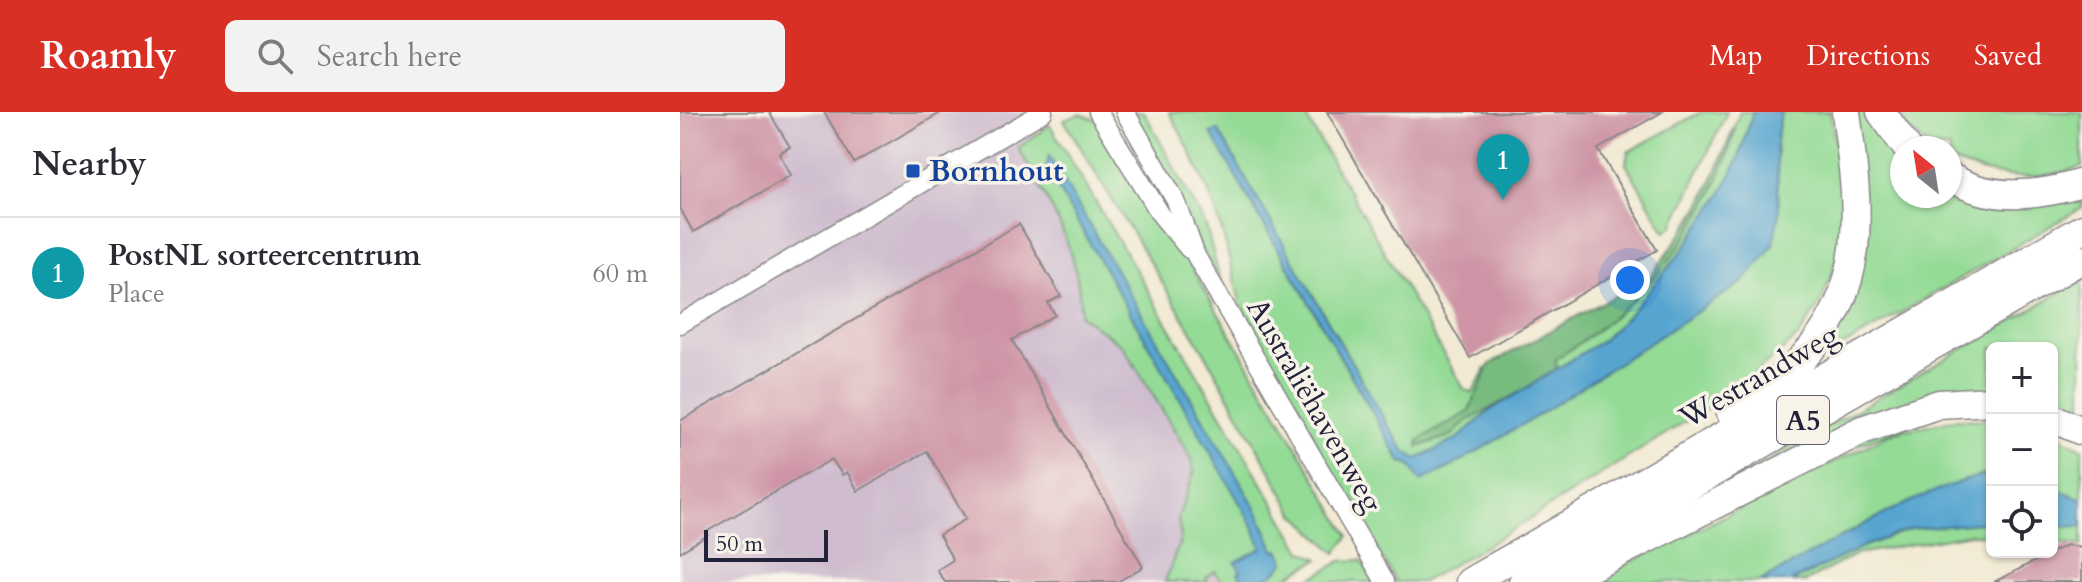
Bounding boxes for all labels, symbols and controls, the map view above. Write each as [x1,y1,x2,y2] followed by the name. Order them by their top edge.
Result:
[225,20,785,92] search box
[40,30,177,82] text: Roamly
[253,34,297,78] icon: search
[317,36,462,77] text: Search here
[1709,37,1763,75] text: Map
[1807,37,1930,75] text: Directions
[1974,37,2042,75] text: Saved
[1477,134,1529,200] pin: 1
[1890,136,1962,208] north arrow
[32,141,147,187] text: Nearby
[929,151,1064,192] place label: Bornhout
[904,162,922,180] marker: Bornhout
[108,235,421,276] text: PostNL sorteercentrum
[51,256,65,291] text: 1
[592,256,648,291] text: 60 m
[1610,260,1650,300] your location
[108,276,165,311] text: Place
[1237,291,1393,520] street label: Australiëhavenweg
[1671,314,1847,439] street label: Westrandweg
[1986,342,2058,558] map controls
[1986,342,2058,414] button: +
[1777,396,1829,444] road number: A5
[1986,414,2058,486] button: −
[1986,486,2058,558] button: locate
[704,526,828,562] scale bar
[716,529,763,559] text: 50 m

